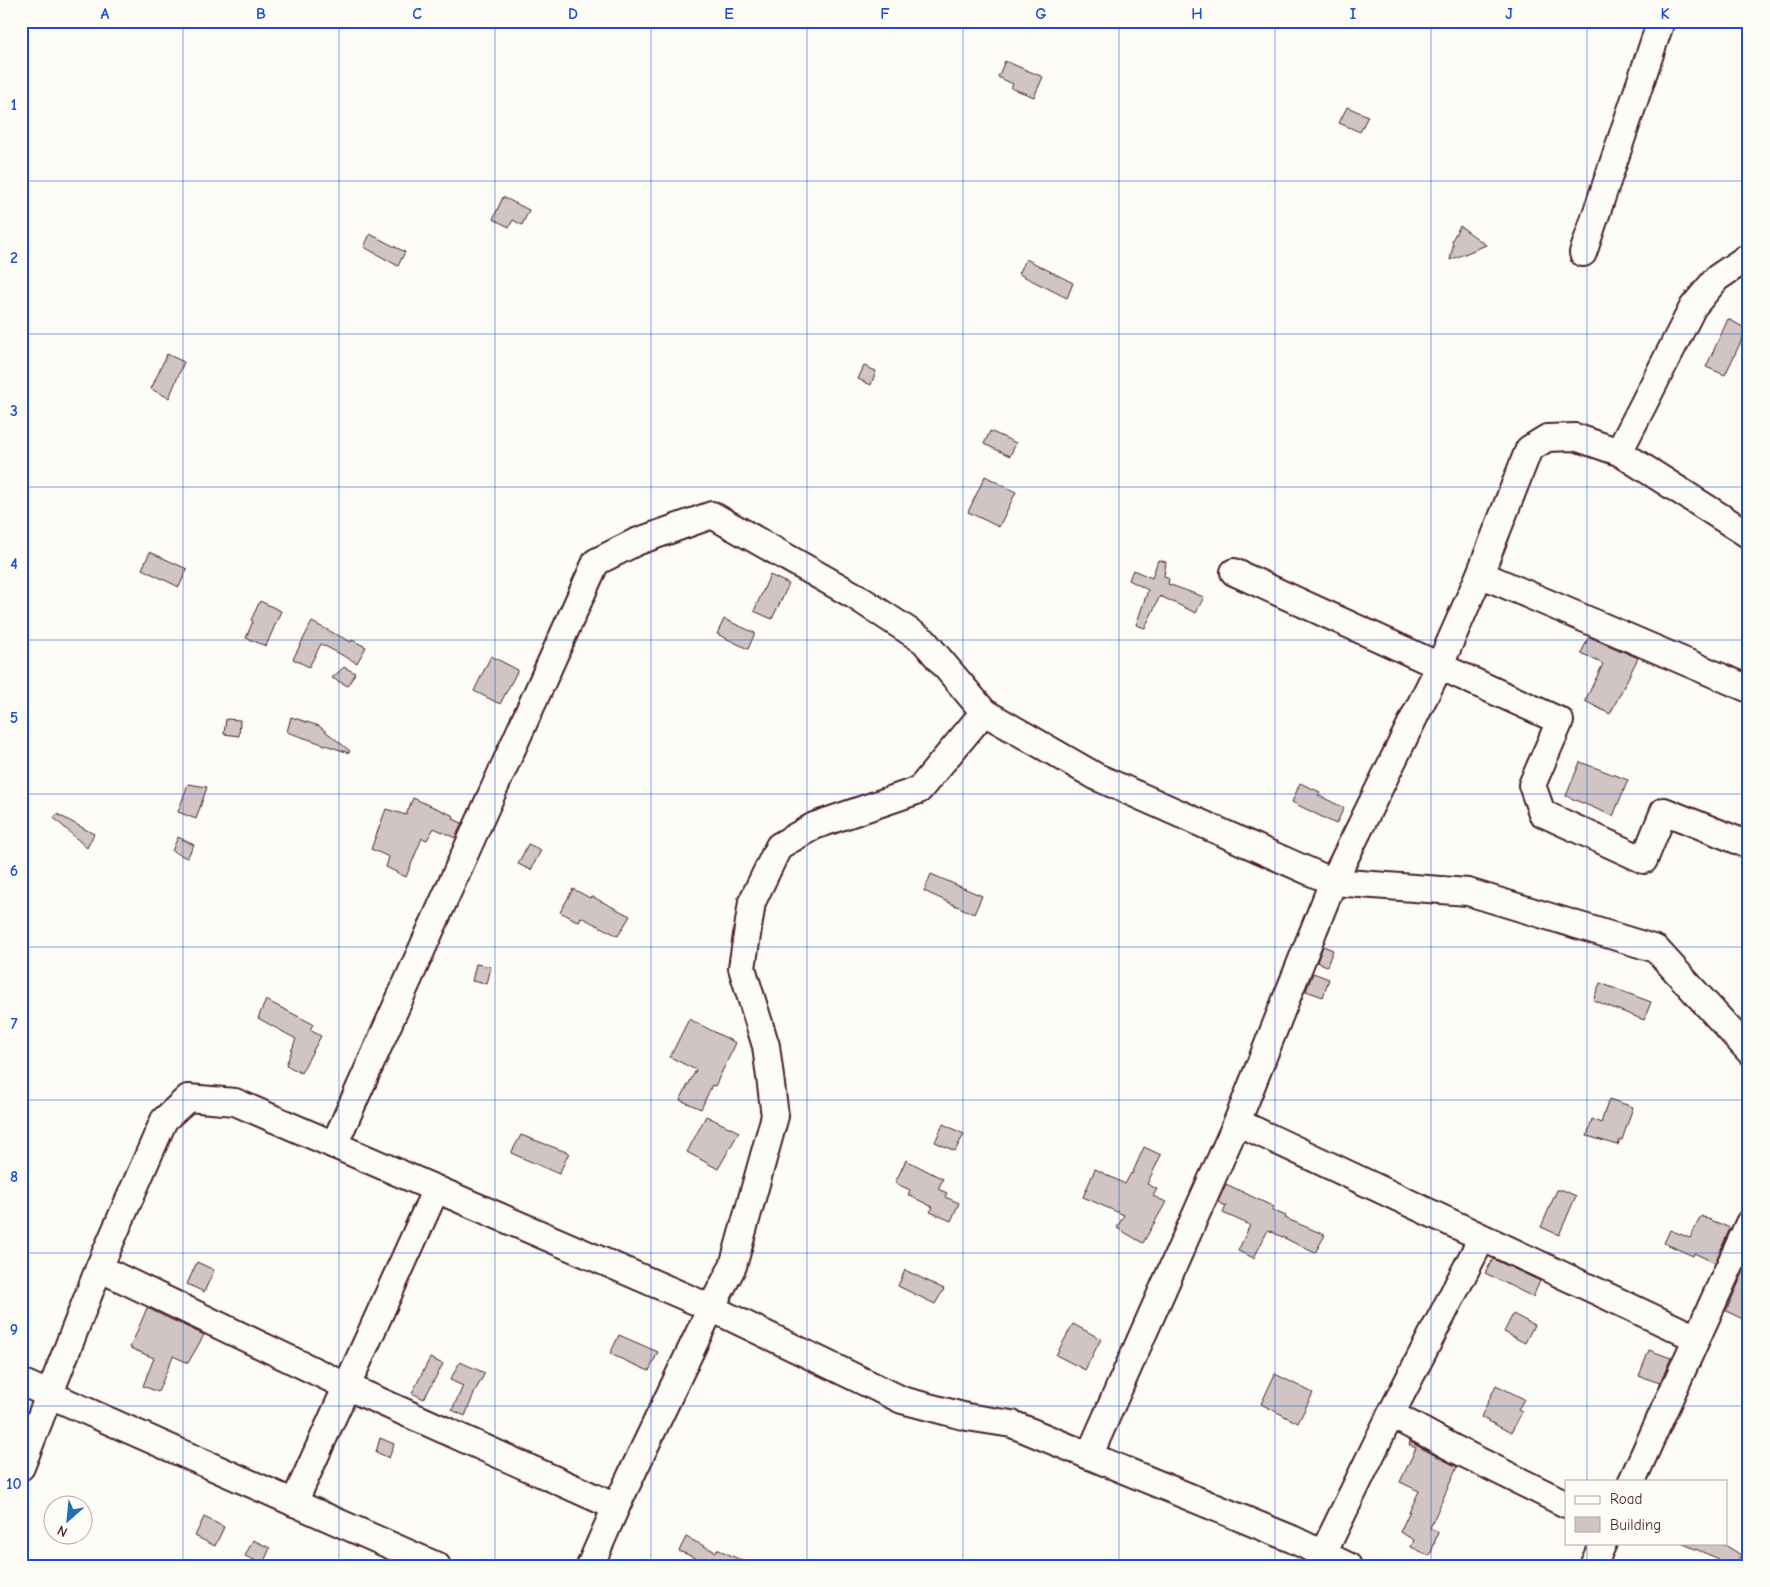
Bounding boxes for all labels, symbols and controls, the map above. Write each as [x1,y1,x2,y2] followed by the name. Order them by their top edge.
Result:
[101,5,110,23] text: A
[256,5,266,23] text: B
[412,5,422,23] text: C
[568,5,578,23] text: D
[724,5,734,23] text: E
[880,5,890,23] text: F
[1035,5,1047,23] text: G
[1191,5,1203,23] text: H
[1350,5,1356,23] text: I
[1505,5,1513,23] text: J
[1660,5,1670,23] text: K
[11,96,17,114] text: 1
[10,249,18,267] text: 2
[10,402,18,420] text: 3
[10,555,18,573] text: 4
[10,709,18,727] text: 5
[10,862,18,880] text: 6
[10,1015,18,1033] text: 7
[10,1168,18,1186] text: 8
[10,1321,18,1339] text: 9
[6,1475,22,1493] text: 10
[1565,1480,1728,1544] legend
[1610,1490,1642,1508] text: Road
[42,1494,92,1544] north arrow
[1610,1516,1661,1534] text: Building
[54,1521,70,1541] text: N

